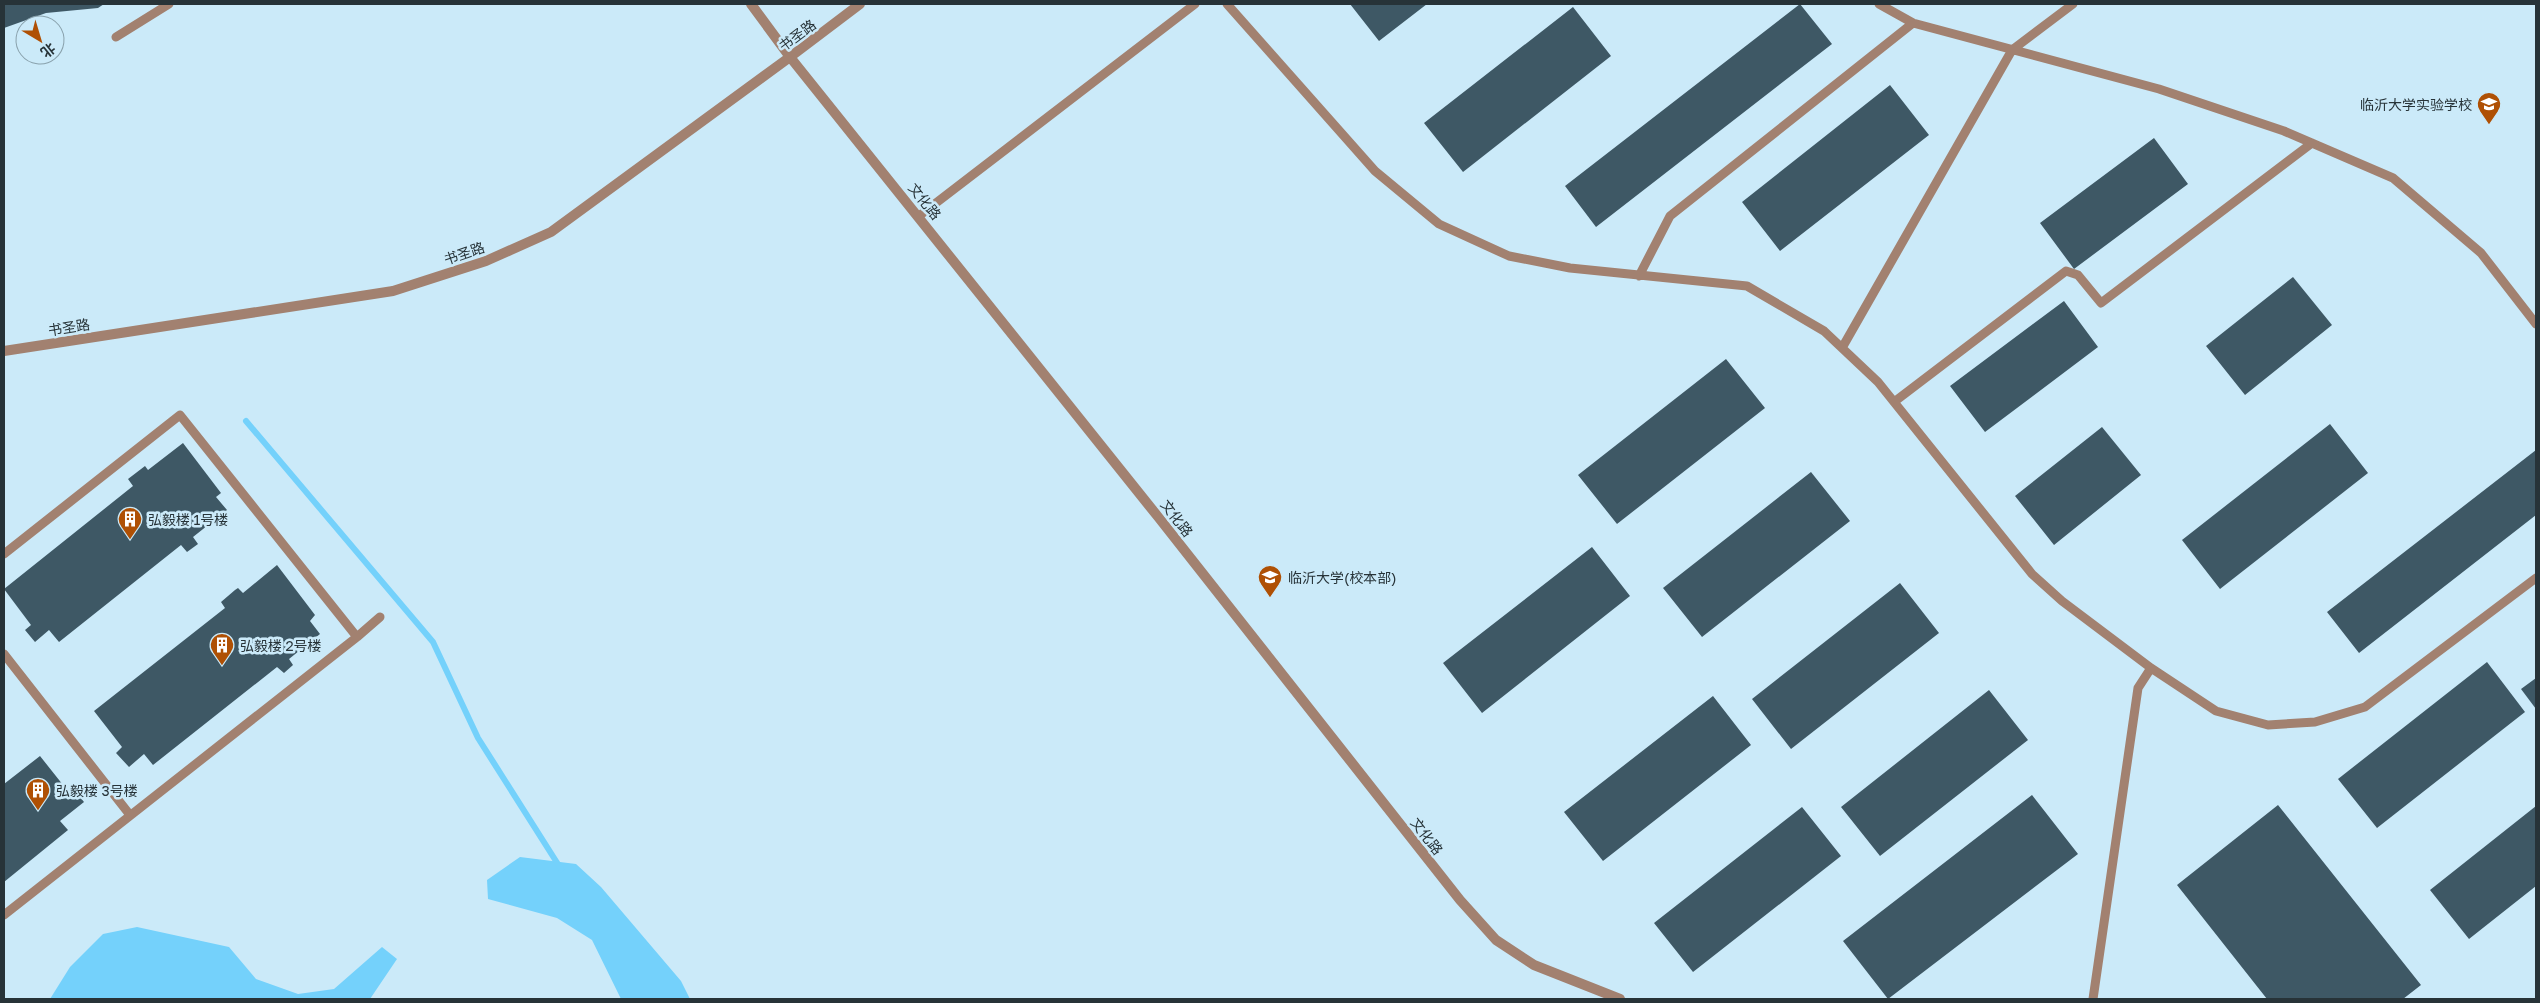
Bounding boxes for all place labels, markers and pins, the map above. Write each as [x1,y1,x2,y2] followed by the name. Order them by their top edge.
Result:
[2476,91,2502,125] school or university icon: 临沂大学实验学校
[2360,96,2472,113] place label: 临沂大学实验学校
[117,506,143,540] building icon: 弘毅楼 1号楼
[148,511,228,528] place label: 弘毅楼 1号楼
[1257,564,1283,598] school or university icon: 临沂大学(校本部)
[1288,569,1397,586] place label: 临沂大学(校本部)
[209,632,235,666] building icon: 弘毅楼 2号楼
[240,637,322,654] place label: 弘毅楼 2号楼
[25,777,51,811] building icon: 弘毅楼 3号楼
[56,782,138,799] place label: 弘毅楼 3号楼

